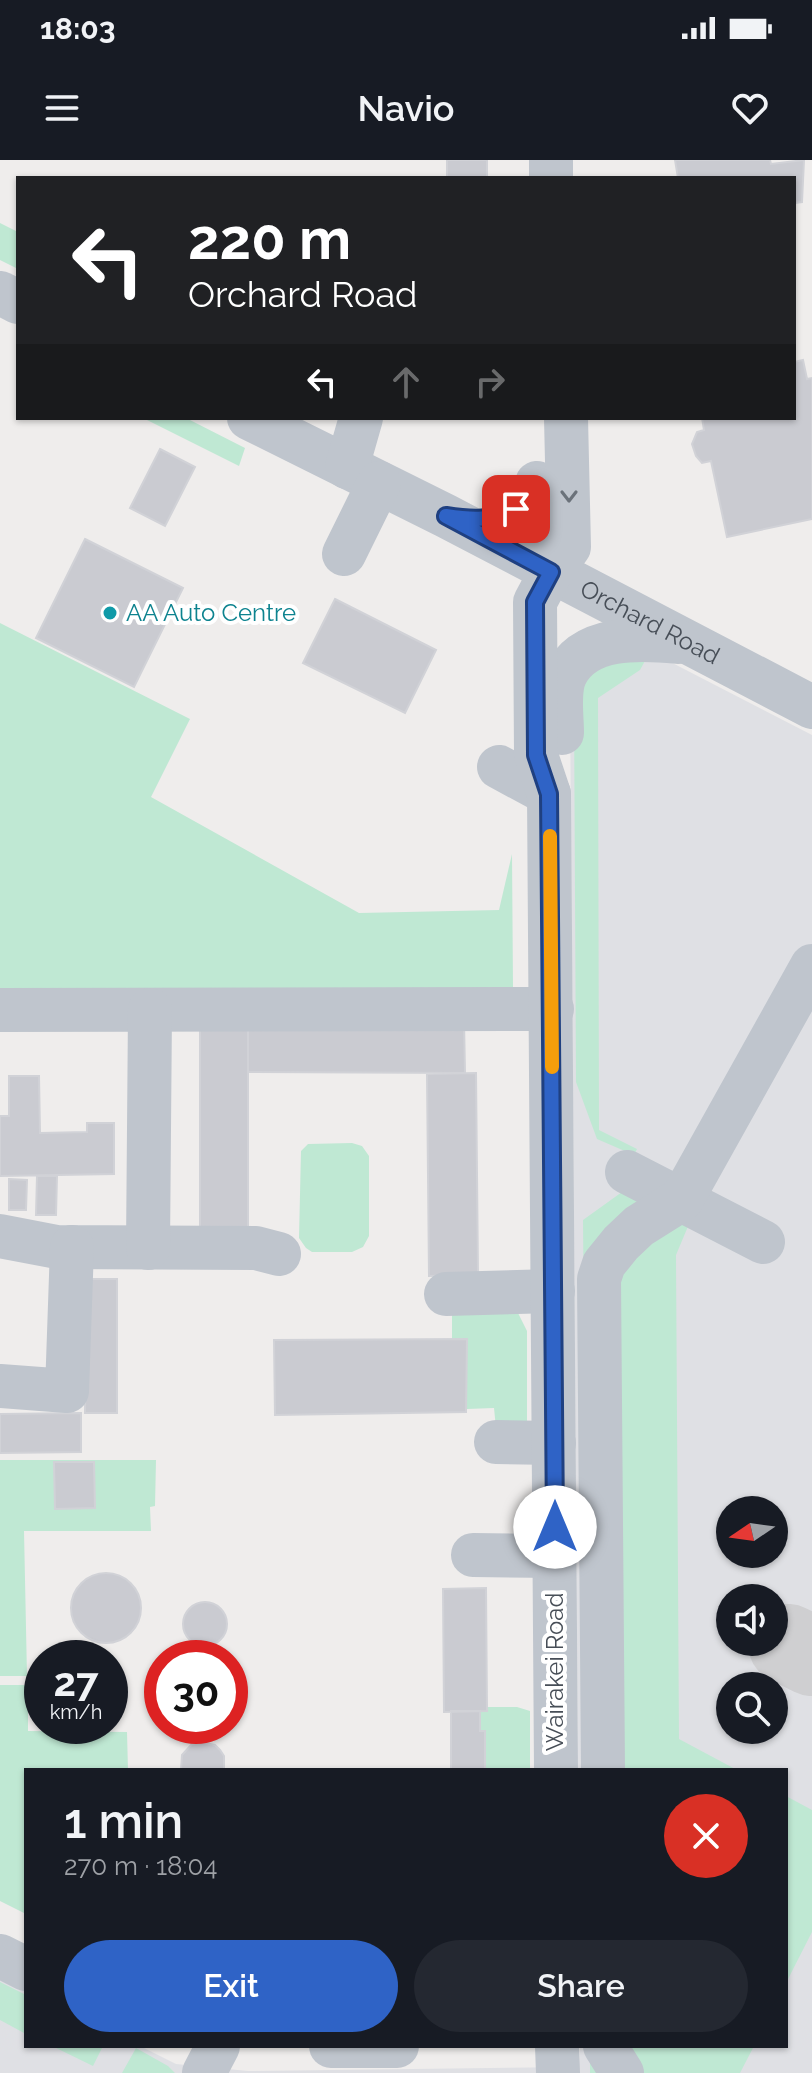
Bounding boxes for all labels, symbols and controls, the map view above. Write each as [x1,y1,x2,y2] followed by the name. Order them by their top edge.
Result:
[40,11,116,46] text: 18:03
[40,86,84,130] icon: menu
[728,86,772,130] icon: heart
[357,87,455,129] text: Navio
[188,206,351,272] text: 220 m
[56,208,160,312] icon: left
[188,273,417,315] text: Orchard Road
[300,360,344,404] icon: left
[384,360,428,404] icon: ahead
[468,360,512,404] icon: right
[482,475,550,543] pin
[494,487,538,531] icon: arrive
[560,490,578,503] one-way arrow
[576,574,725,670] street label: Orchard Road
[126,598,296,627] place label: AA Auto Centre
[101,604,119,622] marker: AA Auto Centre
[513,1485,597,1569] position arrow
[716,1496,788,1568] north arrow
[716,1496,788,1744] map controls
[716,1584,788,1656] button: sound
[540,1593,569,1751] street label: Wairakei Road
[144,1640,248,1744] speed limit sign: 30
[53,1658,98,1705] text: 27
[716,1672,788,1744] button: search
[50,1700,102,1724] text: km/h
[64,1793,183,1849] text: 1 min
[664,1794,748,1878] button: close
[64,1851,218,1881] text: 270 m · 18:04
[64,1940,398,2032] button: Exit
[414,1940,748,2032] button: Share

